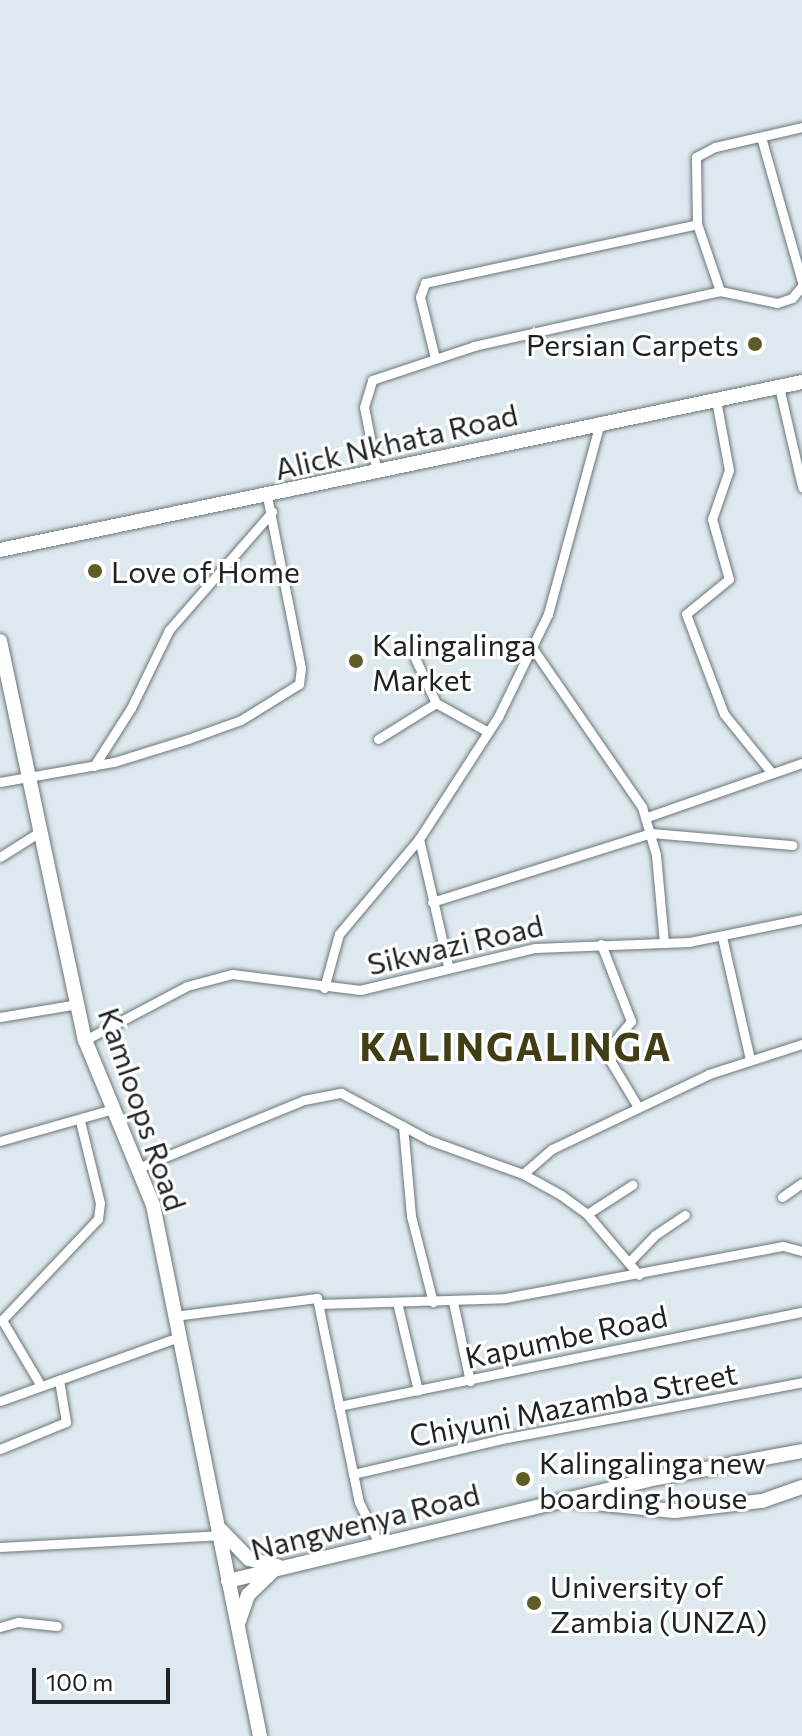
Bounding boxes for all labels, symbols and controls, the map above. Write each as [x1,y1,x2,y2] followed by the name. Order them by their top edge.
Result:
[526,326,739,362] place label: Persian Carpets
[746,335,764,353] marker: Persian Carpets
[271,396,521,486] street label: Alick Nkhata Road
[111,553,300,589] place label: Love of Home
[86,562,104,580] marker: Love of Home
[372,626,536,696] place label: Kalingalinga Market
[347,652,365,670] marker: Kalingalinga Market
[364,906,546,982] street label: Sikwazi Road
[91,1003,195,1215] street label: Kamloops Road
[360,1023,672,1069] district label: KALINGALINGA
[462,1297,670,1375] street label: Kapumbe Road
[406,1355,740,1453] street label: Chiyuni Mazamba Street
[539,1444,766,1514] place label: Kalingalinga new boarding house
[514,1470,532,1488] marker: Kalingalinga new boarding house
[247,1475,483,1567] street label: Nangwenya Road
[550,1568,767,1638] place label: University of Zambia (UNZA)
[525,1594,543,1612] marker: University of Zambia (UNZA)
[36,1652,174,1702] scale bar
[46,1667,113,1696] text: 100 m

